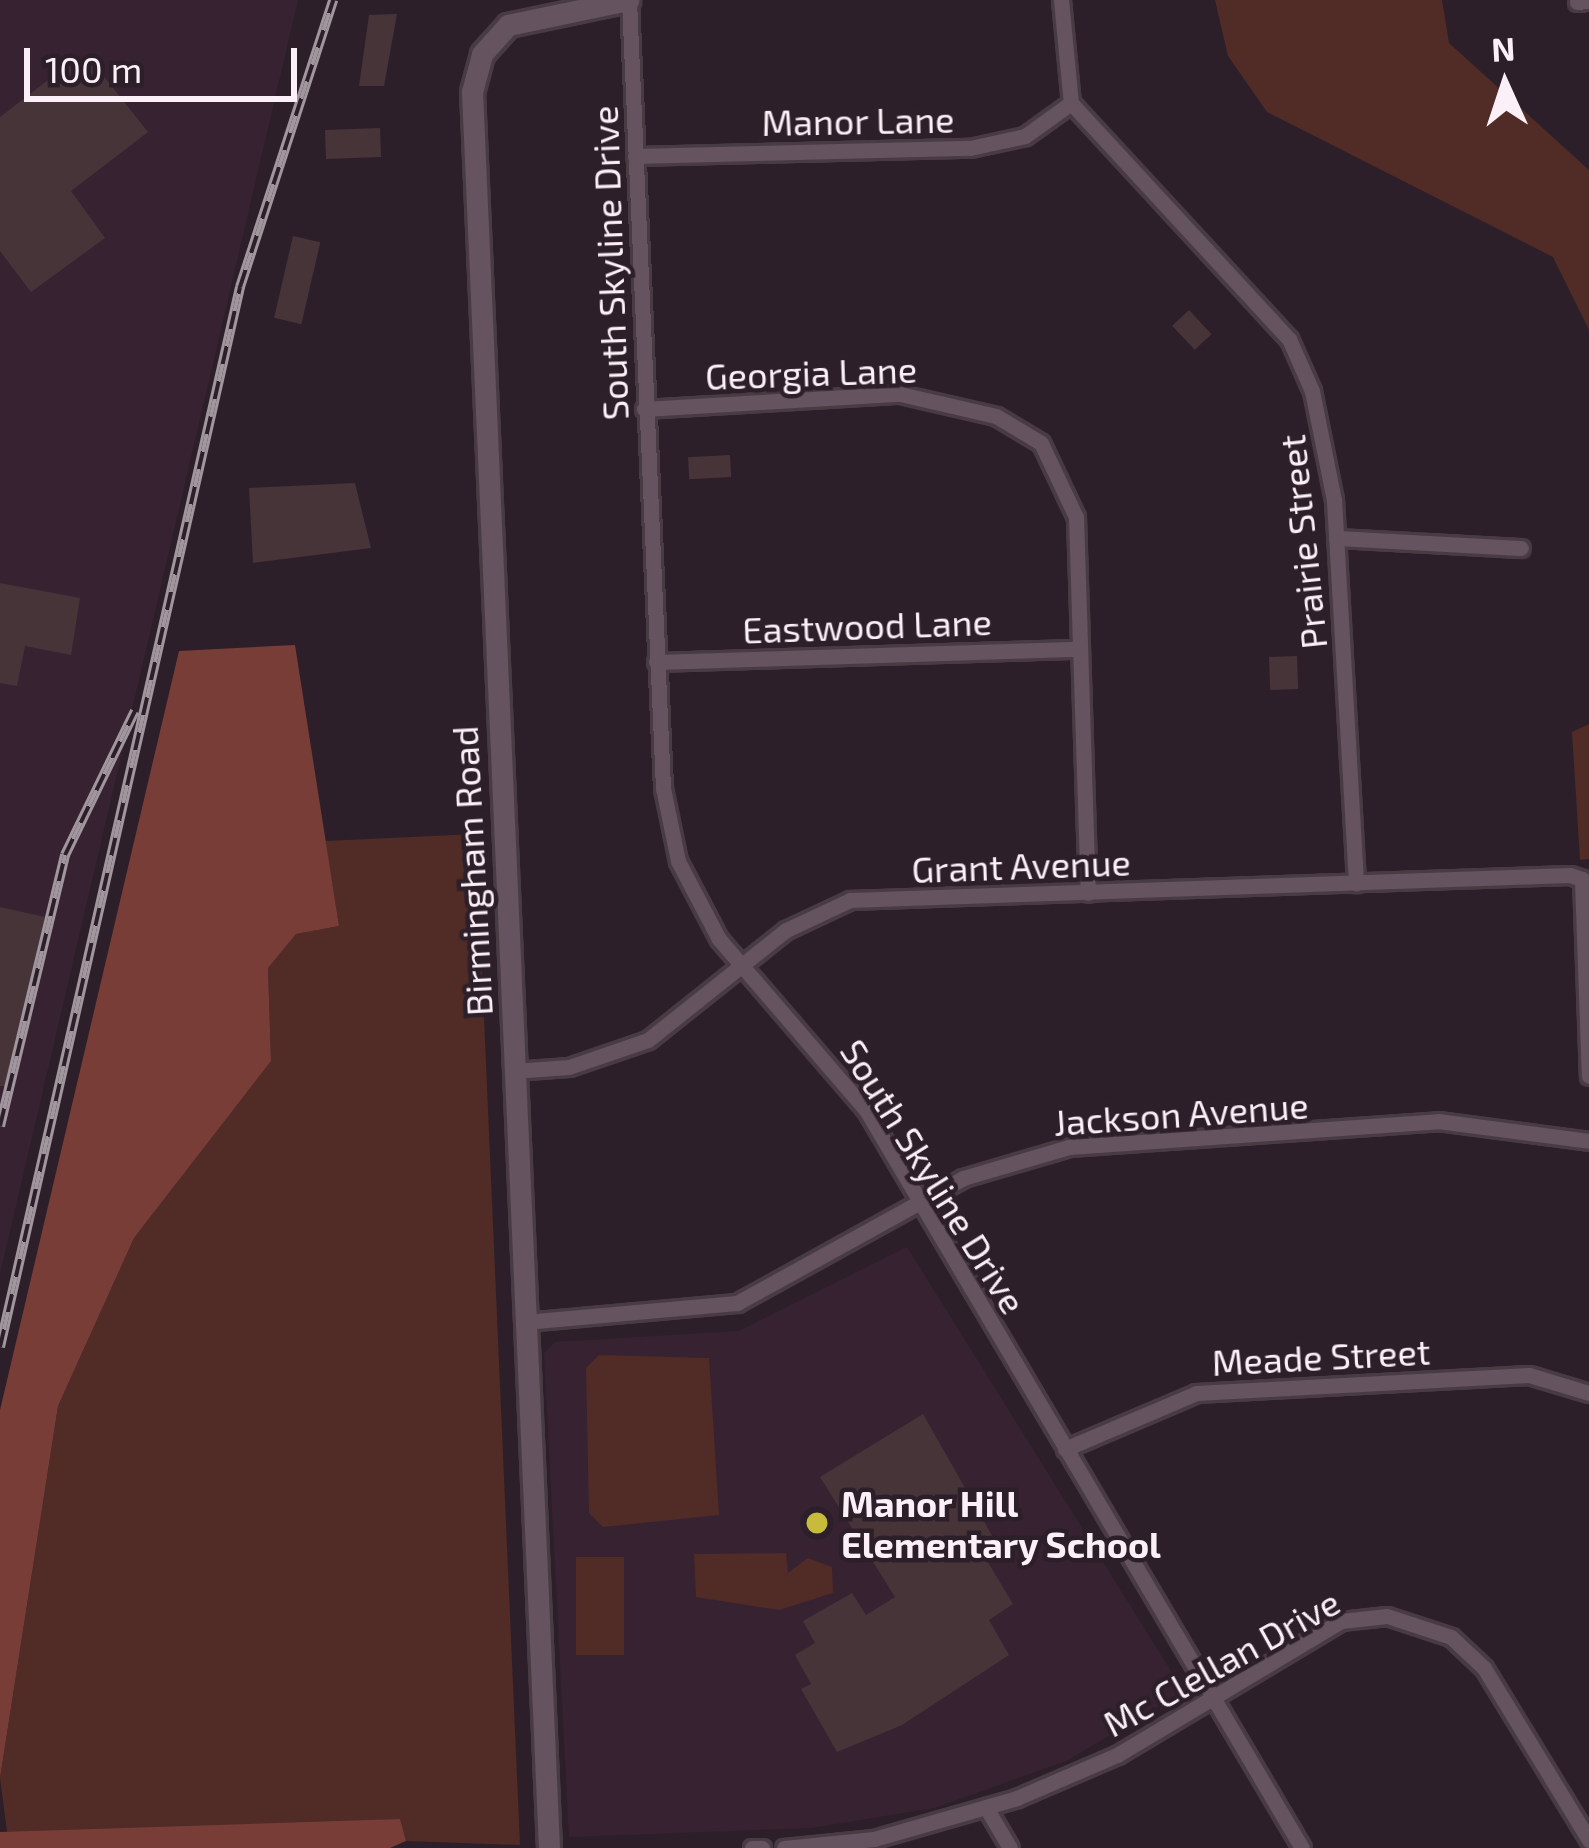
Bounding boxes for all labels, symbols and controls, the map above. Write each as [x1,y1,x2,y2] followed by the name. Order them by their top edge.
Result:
[30,24,303,98] scale bar
[1445,24,1565,144] north arrow
[1490,27,1516,69] text: N
[45,47,142,90] text: 100 m
[761,97,955,143] street label: Manor Lane
[582,105,636,421] street label: South Skyline Drive
[704,347,918,397] street label: Georgia Lane
[1269,433,1335,651] street label: Prairie Street
[742,599,992,651] street label: Eastwood Lane
[442,725,500,1017] street label: Birmingham Road
[910,840,1132,890] street label: Grant Avenue
[832,1031,1036,1321] street label: South Skyline Drive
[1052,1083,1310,1143] street label: Jackson Avenue
[1211,1329,1431,1383] street label: Meade Street
[841,1480,1162,1565] place label: Manor Hill Elementary School
[804,1510,830,1536] marker: Manor Hill Elementary School
[1095,1579,1347,1745] street label: Mc Clellan Drive

